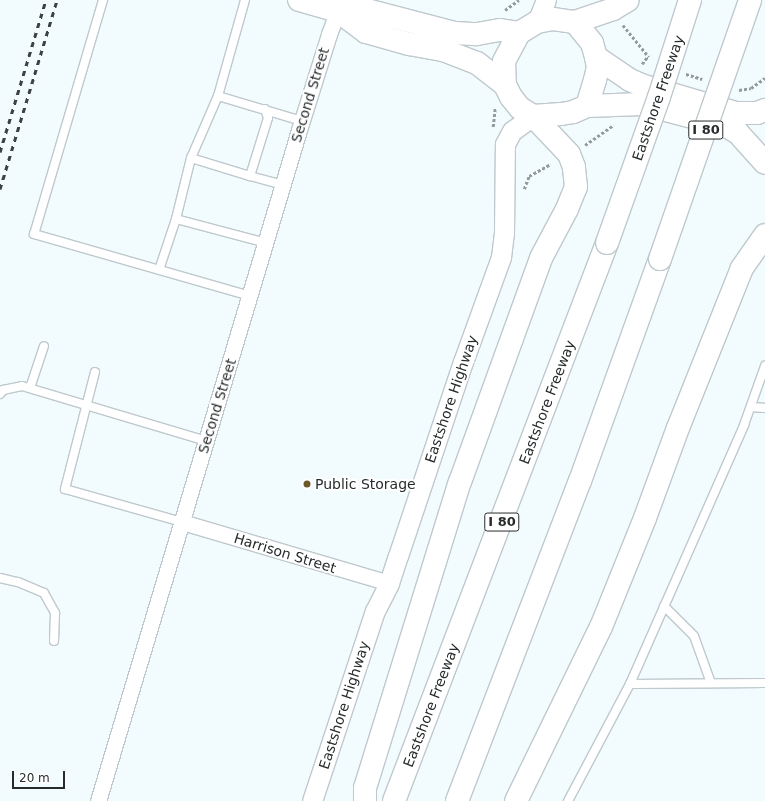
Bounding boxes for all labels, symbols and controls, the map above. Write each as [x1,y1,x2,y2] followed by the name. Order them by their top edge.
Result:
[629,33,687,163] street label: Eastshore Freeway
[288,45,332,145] street label: Second Street
[688,119,724,141] road number: I 80
[421,333,481,465] street label: Eastshore Highway
[516,338,578,466] street label: Eastshore Freeway
[195,356,239,456] street label: Second Street
[315,476,416,492] place label: Public Storage
[302,479,312,489] marker: Public Storage
[484,511,520,533] road number: I 80
[232,529,338,577] street label: Harrison Street
[315,639,373,771] street label: Eastshore Highway
[400,641,462,769] street label: Eastshore Freeway
[14,763,67,789] scale bar
[19,771,50,785] text: 20 m

